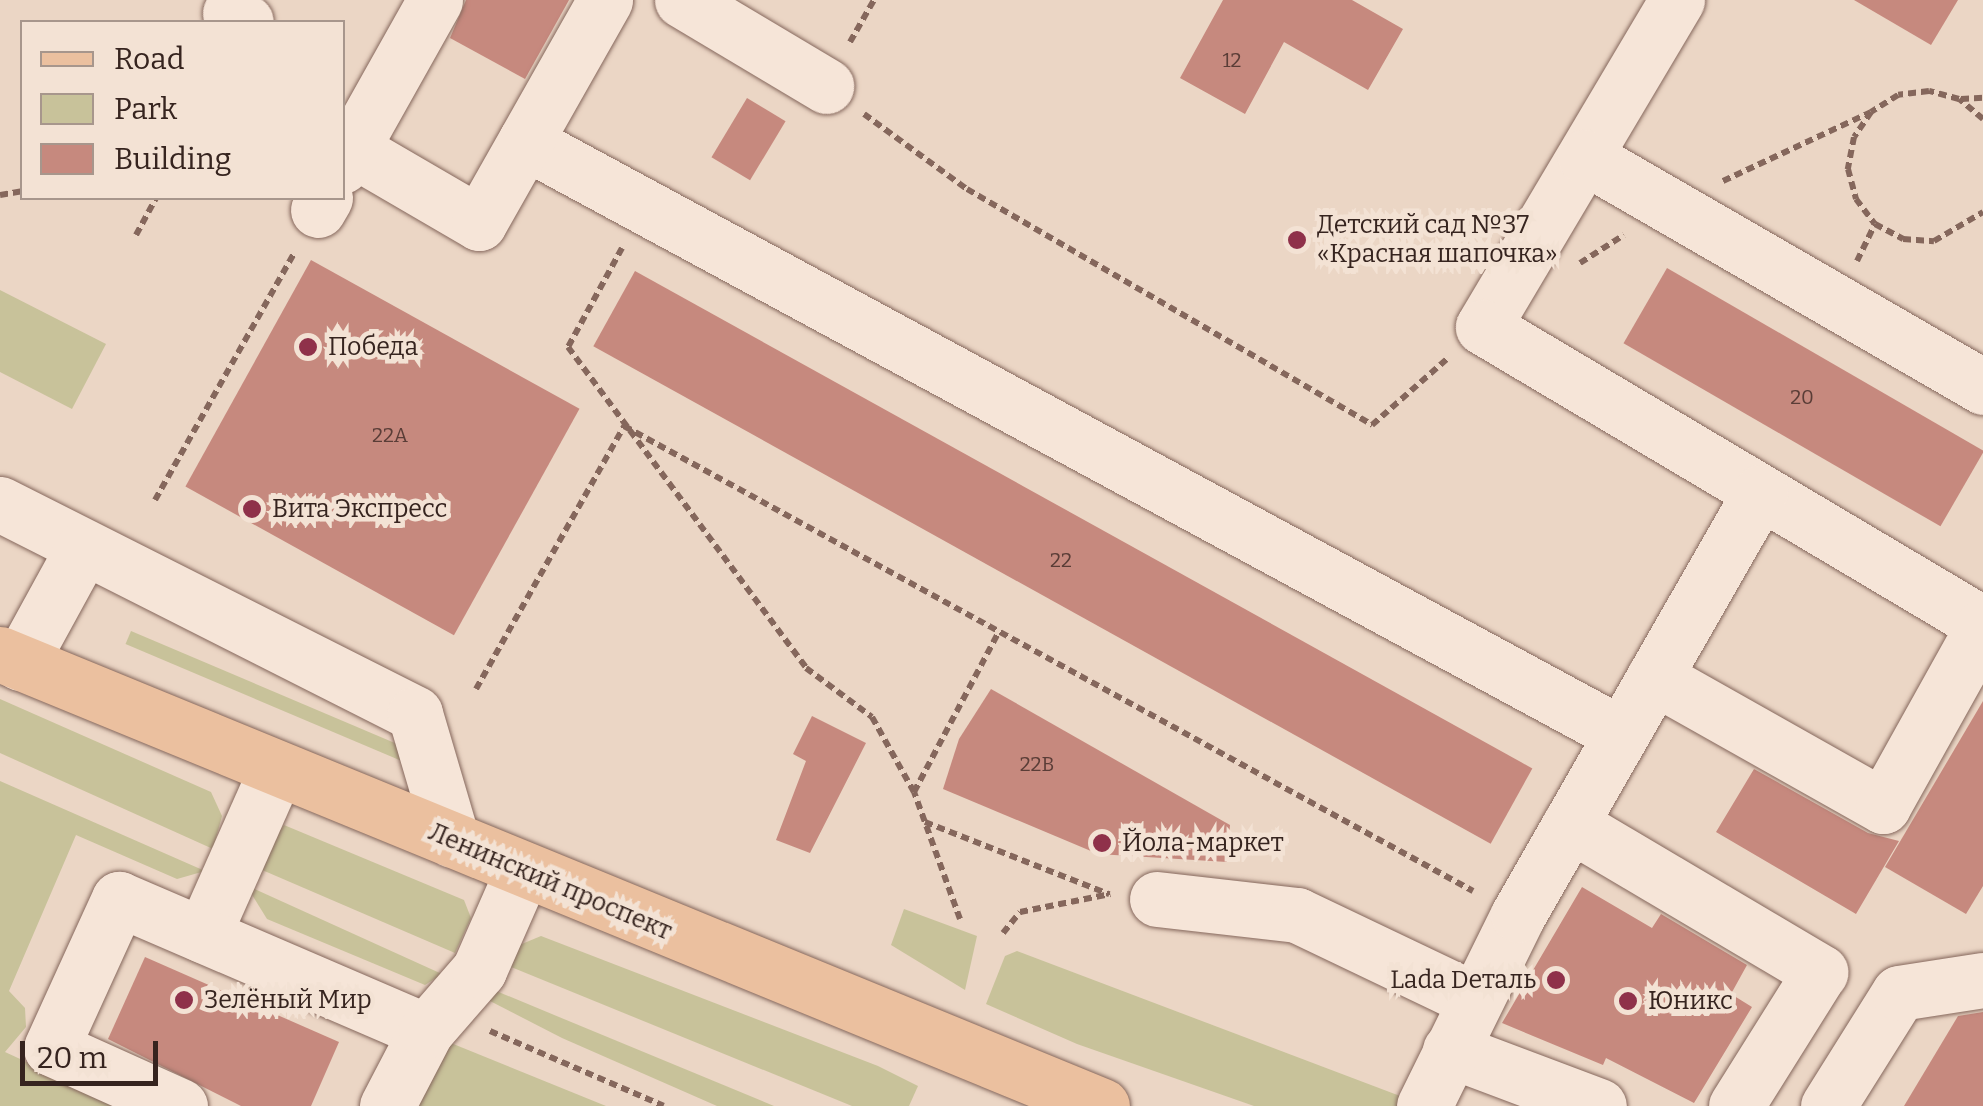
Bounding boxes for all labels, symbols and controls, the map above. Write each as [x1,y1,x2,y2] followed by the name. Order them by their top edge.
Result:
[20,20,345,200] legend
[114,41,185,77] text: Road
[1223,48,1241,72] house number: 12
[114,91,177,127] text: Park
[114,141,232,177] text: Building
[1317,211,1557,270] place label: Детский сад №37 «Красная шапочка»
[1286,229,1308,251] marker: Детский сад №37 «Красная шапочка»
[328,332,418,362] place label: Победа
[297,336,319,358] marker: Победа
[1790,385,1814,409] house number: 20
[372,423,408,447] house number: 22А
[272,494,447,524] place label: Вита Экспресс
[241,498,263,520] marker: Вита Экспресс
[1050,548,1072,572] house number: 22
[1020,752,1054,776] house number: 22В
[424,817,676,947] street label: Ленинский проспект
[1122,828,1284,858] place label: Йола-маркет
[1091,832,1113,854] marker: Йола-маркет
[1390,965,1536,995] place label: Lada Dеталь
[1545,969,1567,991] marker: Lada Dеталь
[204,985,372,1015] place label: Зелёный Мир
[1648,986,1733,1016] place label: Юникс
[173,989,195,1011] marker: Зелёный Мир
[1617,990,1639,1012] marker: Юникс
[25,1021,162,1083] scale bar
[37,1040,107,1076] text: 20 m

